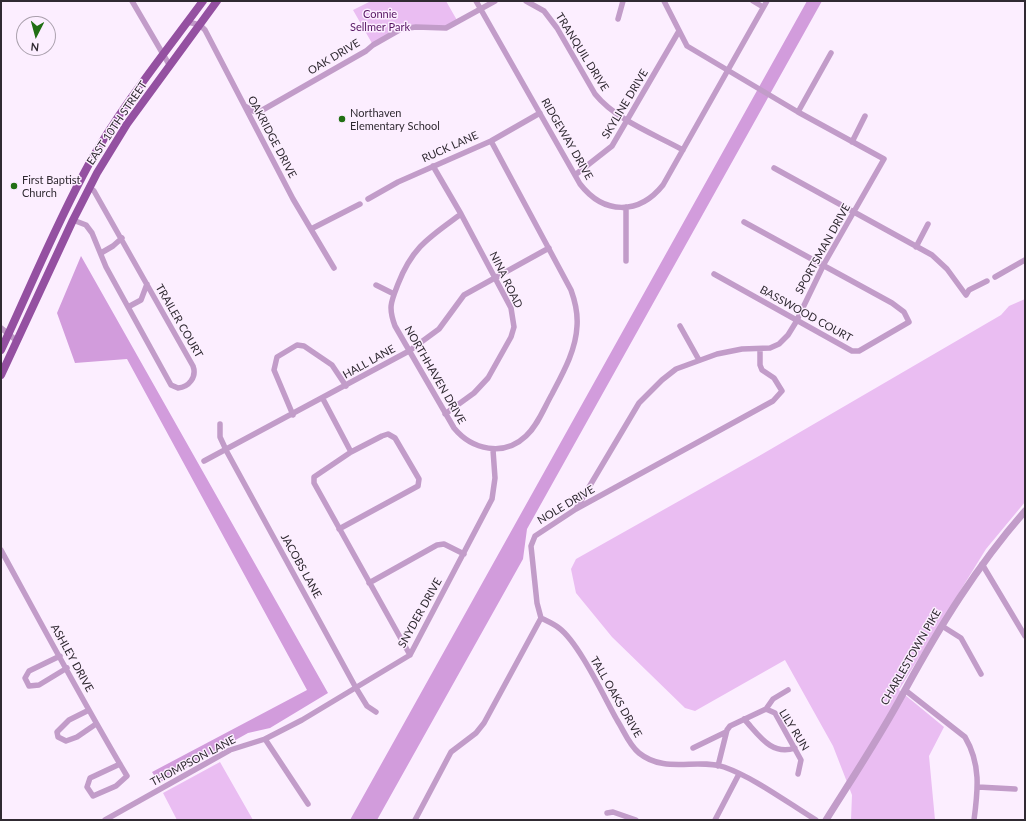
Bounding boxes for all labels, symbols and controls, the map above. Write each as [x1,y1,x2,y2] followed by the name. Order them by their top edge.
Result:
[350,7,410,33] park label: Connie Sellmer Park
[553,10,611,94] street label: TRANQUIL DRIVE
[16,16,56,56] north arrow
[306,36,362,78] street label: OAK DRIVE
[30,41,40,54] text: N
[599,67,651,141] street label: SKYLINE DRIVE
[84,79,150,167] street label: EAST 10TH STREET
[245,94,299,180] street label: OAKRIDGE DRIVE
[538,96,596,182] street label: RIDGEWAY DRIVE
[350,106,440,132] place label: Northaven Elementary School
[337,114,347,124] marker: Northaven Elementary School
[420,129,480,165] street label: RUCK LANE
[22,173,80,199] place label: First Baptist Church
[9,181,19,191] marker: First Baptist Church
[793,201,853,297] street label: SPORTSMAN DRIVE
[487,250,525,310] street label: NINA ROAD
[153,282,205,360] street label: TRAILER COURT
[757,283,855,345] street label: BASSWOOD COURT
[402,324,468,426] street label: NORTHHAVEN DRIVE
[341,342,397,382] street label: HALL LANE
[535,483,597,527] street label: NOLE DRIVE
[278,532,324,600] street label: JACOBS LANE
[395,576,445,650] street label: SNYDER DRIVE
[878,607,944,707] street label: CHARLESTOWN PIKE
[48,622,96,694] street label: ASHLEY DRIVE
[587,654,645,740] street label: TALL OAKS DRIVE
[776,707,812,753] street label: LILY RUN
[148,733,238,789] street label: THOMPSON LANE

